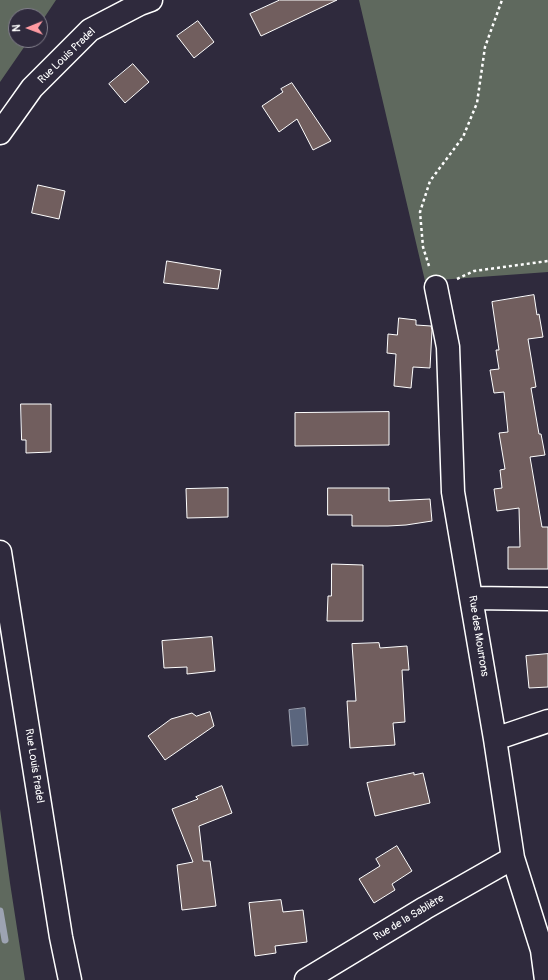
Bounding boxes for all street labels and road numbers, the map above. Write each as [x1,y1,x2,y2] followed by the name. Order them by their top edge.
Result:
[35,25,99,87] street label: Rue Louis Pradel
[465,595,491,677] street label: Rue des Mourrons
[22,728,46,804] street label: Rue Louis Pradel
[371,892,447,944] street label: Rue de la Sablière

